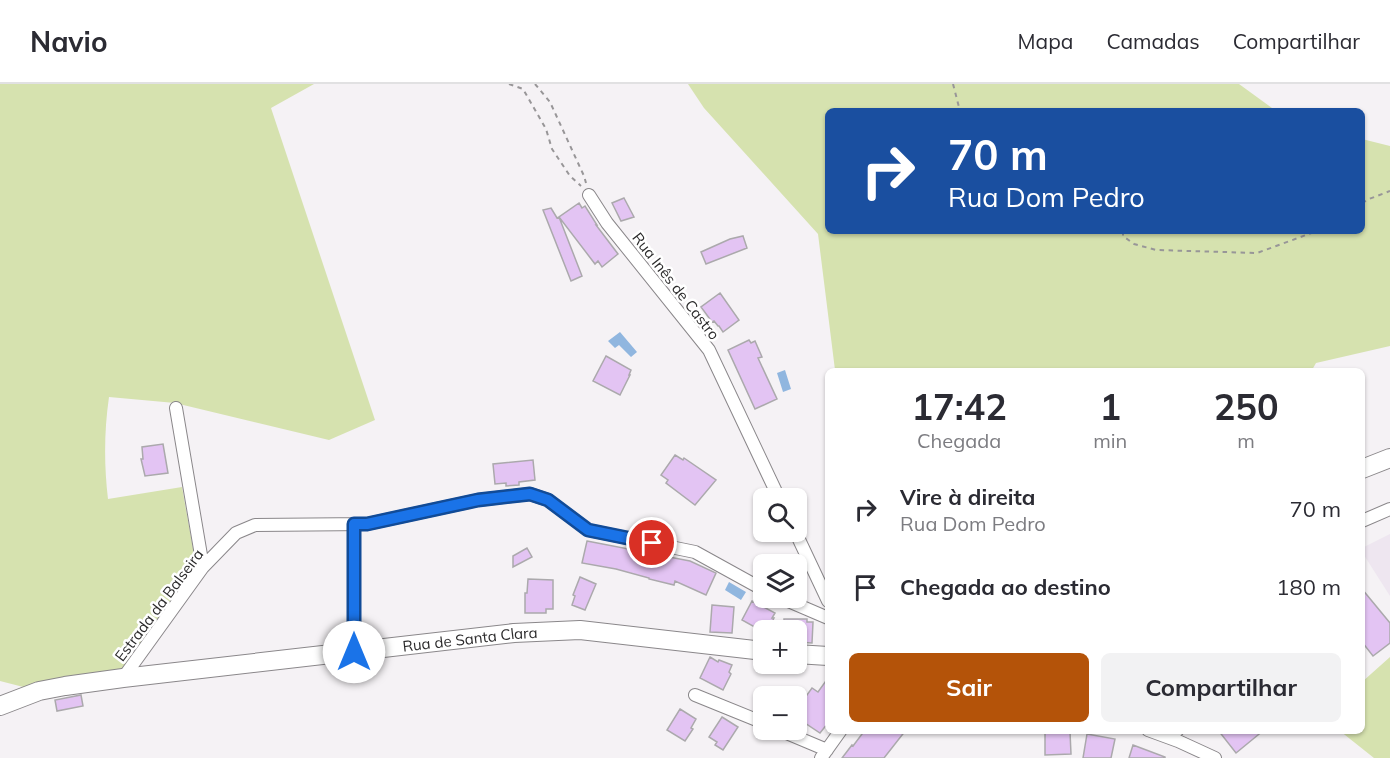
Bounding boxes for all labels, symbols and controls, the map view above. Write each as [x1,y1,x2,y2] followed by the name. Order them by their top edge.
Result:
[30,24,107,59] text: Navio
[1018,28,1073,54] text: Mapa
[1106,28,1200,54] text: Camadas
[1233,28,1360,54] text: Compartilhar
[948,128,1048,181] text: 70 m
[849,132,927,210] icon: right
[948,180,1145,214] text: Rua Dom Pedro
[628,229,724,343] street label: Rua Inês de Castro
[911,384,1007,429] text: 17:42
[1099,384,1121,429] text: 1
[1214,384,1279,429] text: 250
[917,428,1001,453] text: Chegada
[1093,428,1127,453] text: min
[1237,428,1255,453] text: m
[900,483,1035,511] text: Vire à direita
[753,488,807,740] map controls
[753,488,807,542] button: search
[849,493,882,526] icon: right
[1290,495,1341,523] text: 70 m
[900,511,1046,536] text: Rua Dom Pedro
[626,517,677,568] pin
[635,526,668,559] icon: arrive
[111,545,207,665] street label: Estrada da Balseira
[753,554,807,608] button: layers
[849,571,882,604] icon: arrive
[900,573,1111,601] text: Chegada ao destino
[1276,573,1341,601] text: 180 m
[322,620,386,684] position arrow
[753,620,807,674] button: +
[401,622,538,655] street label: Rua de Santa Clara
[849,653,1089,722] button: Sair
[1101,653,1341,722] button: Compartilhar
[753,686,807,740] button: −

